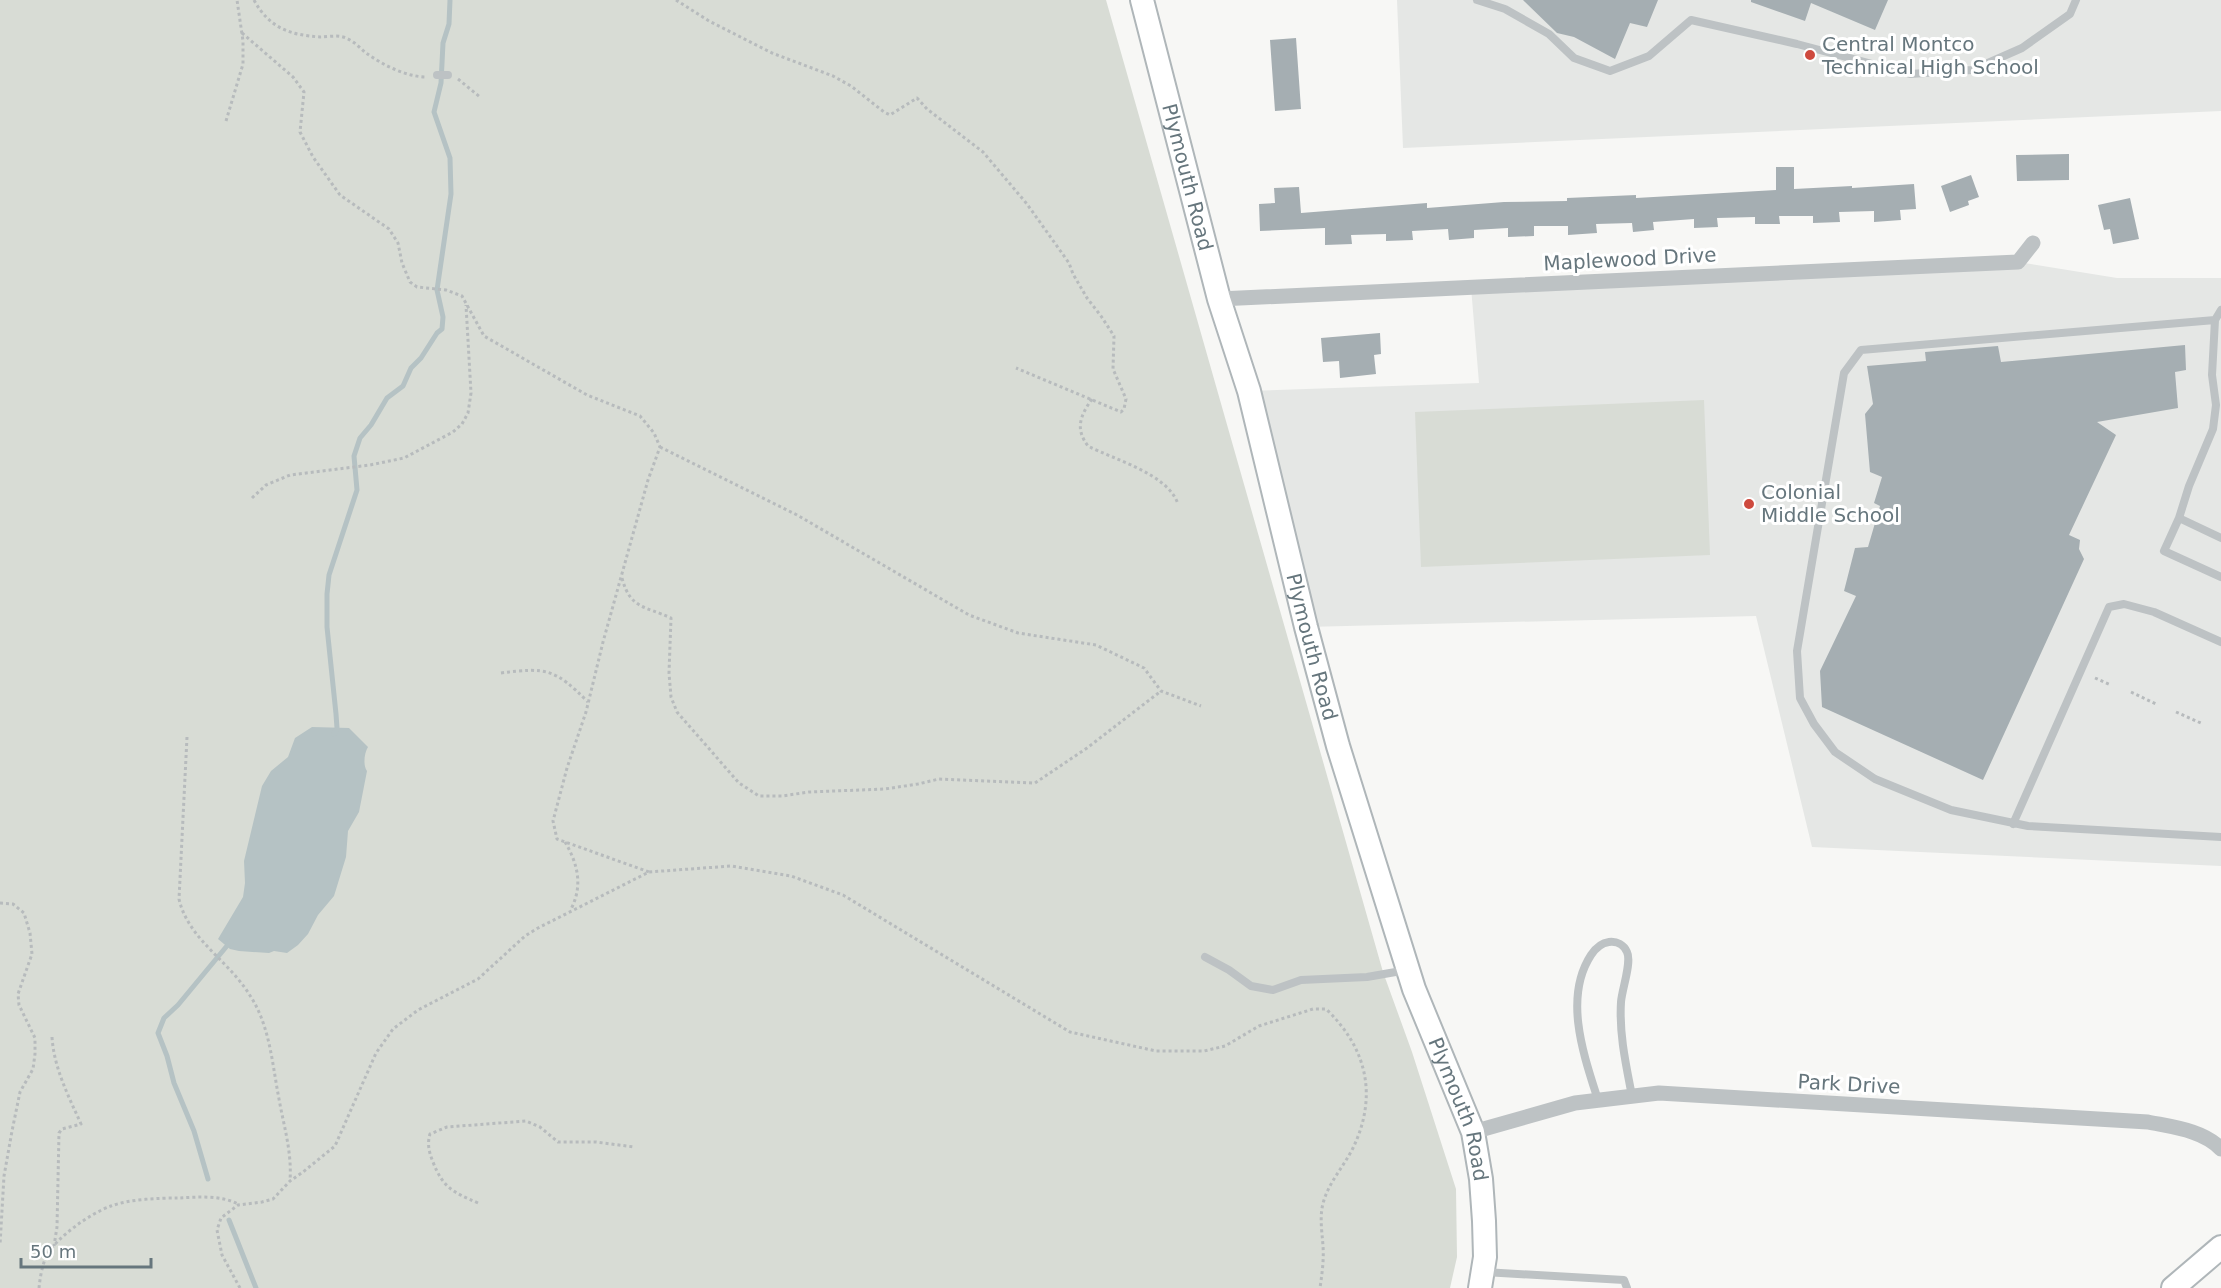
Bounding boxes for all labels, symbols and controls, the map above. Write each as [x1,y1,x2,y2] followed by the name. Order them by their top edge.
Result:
[1821,32,2039,79] place label: Central Montco Technical High School
[1803,48,1817,62] marker: Central Montco Technical High School
[1157,101,1218,253] street label: Plymouth Road
[1543,242,1717,276] street label: Maplewood Drive
[1761,480,1900,527] place label: Colonial Middle School
[1742,497,1756,511] marker: Colonial Middle School
[1281,571,1343,723] street label: Plymouth Road
[1423,1034,1493,1183] street label: Plymouth Road
[1797,1069,1901,1099] street label: Park Drive
[21,1231,152,1269] scale bar
[30,1241,76,1262] text: 50 m

